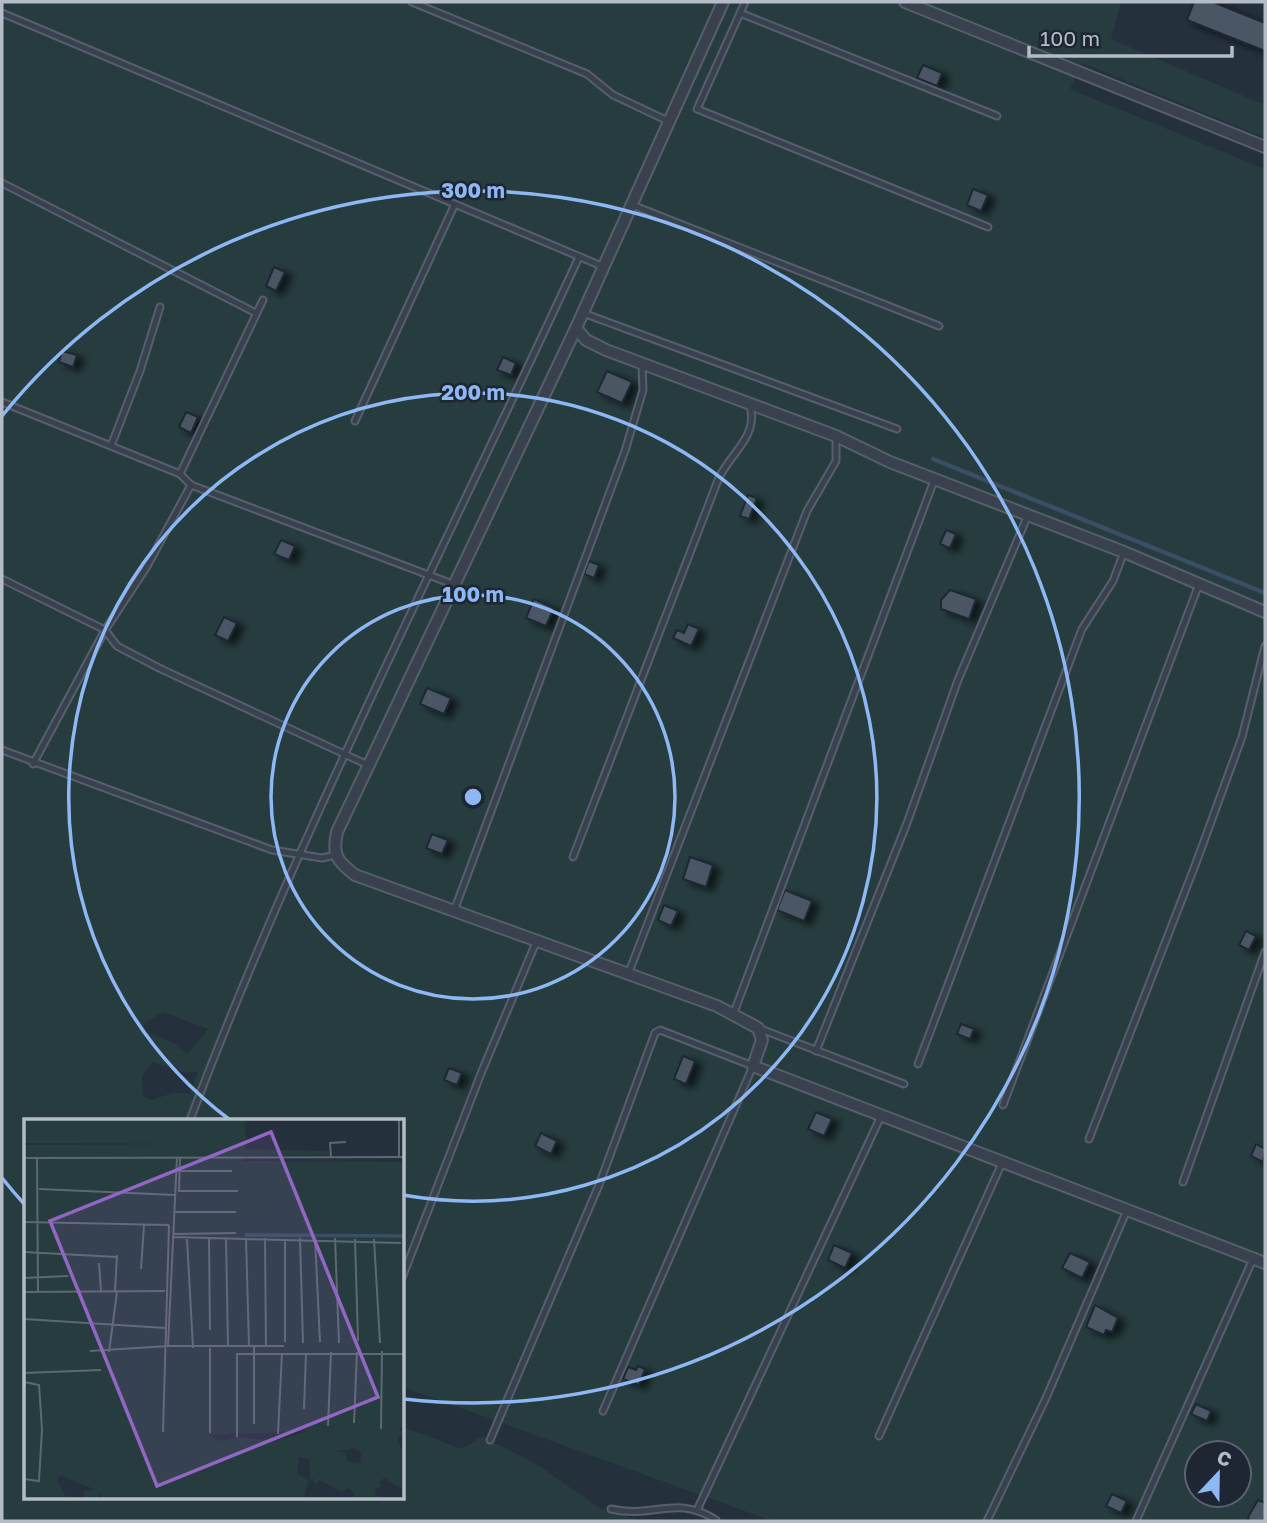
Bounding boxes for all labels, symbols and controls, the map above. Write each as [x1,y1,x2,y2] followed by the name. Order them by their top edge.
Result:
[1029,14,1232,58] scale bar
[1040,25,1100,51] text: 100 m
[441,177,505,203] text: 300 m
[441,379,505,405] text: 200 m
[442,581,504,607] text: 100 m
[461,785,485,809] centre of rings
[24,1119,404,1498] inset map
[1183,1439,1253,1509] north arrow
[1214,1445,1235,1471] text: С

